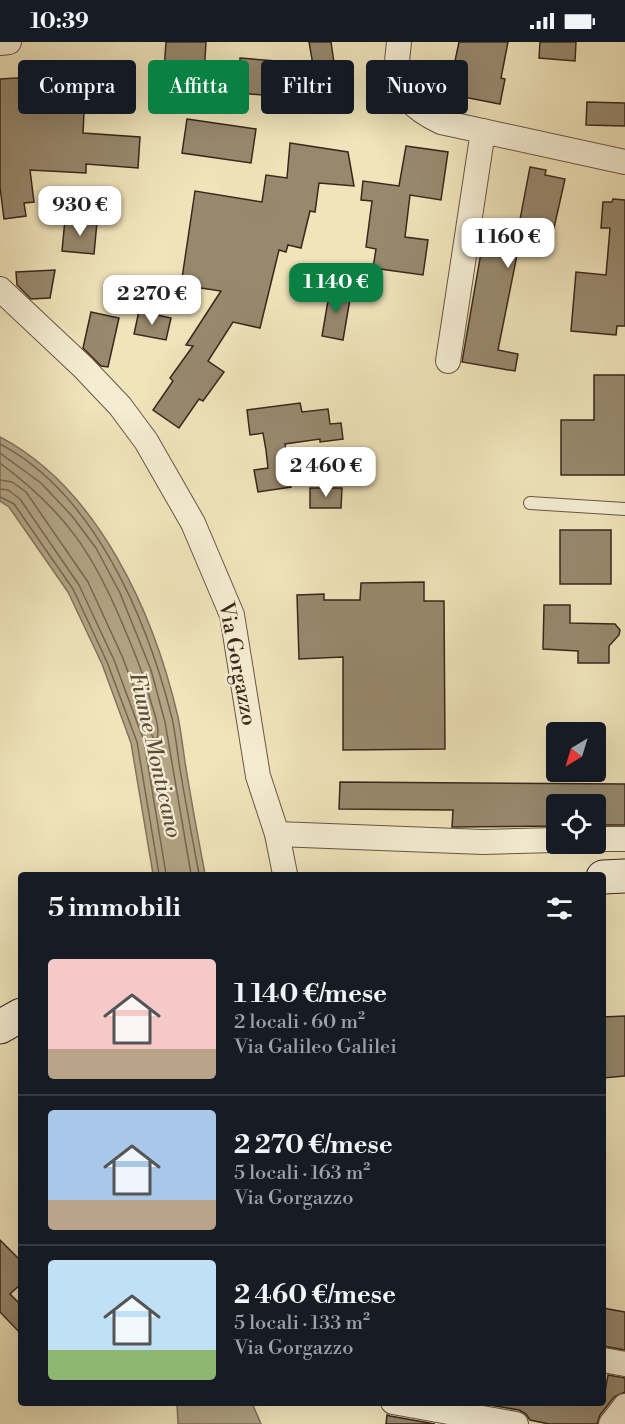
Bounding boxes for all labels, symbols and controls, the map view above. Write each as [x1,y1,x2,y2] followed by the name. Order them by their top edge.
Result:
[30,8,89,35] text: 10:39
[18,60,136,114] chip: Compra
[148,60,249,114] chip: Affitta
[261,60,354,114] chip: Filtri
[366,60,468,114] chip: Nuovo
[38,186,122,237] pin: 930 €
[52,193,108,218] text: 930 €
[453,218,563,269] pin: 1 160 €
[475,225,541,250] text: 1 160 €
[281,263,391,314] pin: 1 140 €
[303,270,369,295] text: 1 140 €
[97,275,207,326] pin: 2 270 €
[117,282,187,307] text: 2 270 €
[271,447,381,498] pin: 2 460 €
[290,454,362,479] text: 2 460 €
[212,599,262,728] street label: Via Gorgazzo
[123,670,187,840] water label: Fiume Monticano
[546,722,606,782] north arrow
[546,722,606,854] map controls
[546,794,606,854] button: locate
[48,892,181,924] text: 5 immobili
[543,892,576,925] icon: filters
[234,978,387,1010] text: 1 140 €/mese
[96,983,168,1055] icon: home
[234,1010,365,1035] text: 2 locali · 60 m²
[234,1035,397,1060] text: Via Galileo Galilei
[234,1129,393,1161] text: 2 270 €/mese
[96,1134,168,1206] icon: home
[234,1161,370,1186] text: 5 locali · 163 m²
[234,1186,353,1211] text: Via Gorgazzo
[234,1279,396,1311] text: 2 460 €/mese
[96,1284,168,1356] icon: home
[234,1311,370,1336] text: 5 locali · 133 m²
[234,1336,353,1361] text: Via Gorgazzo

